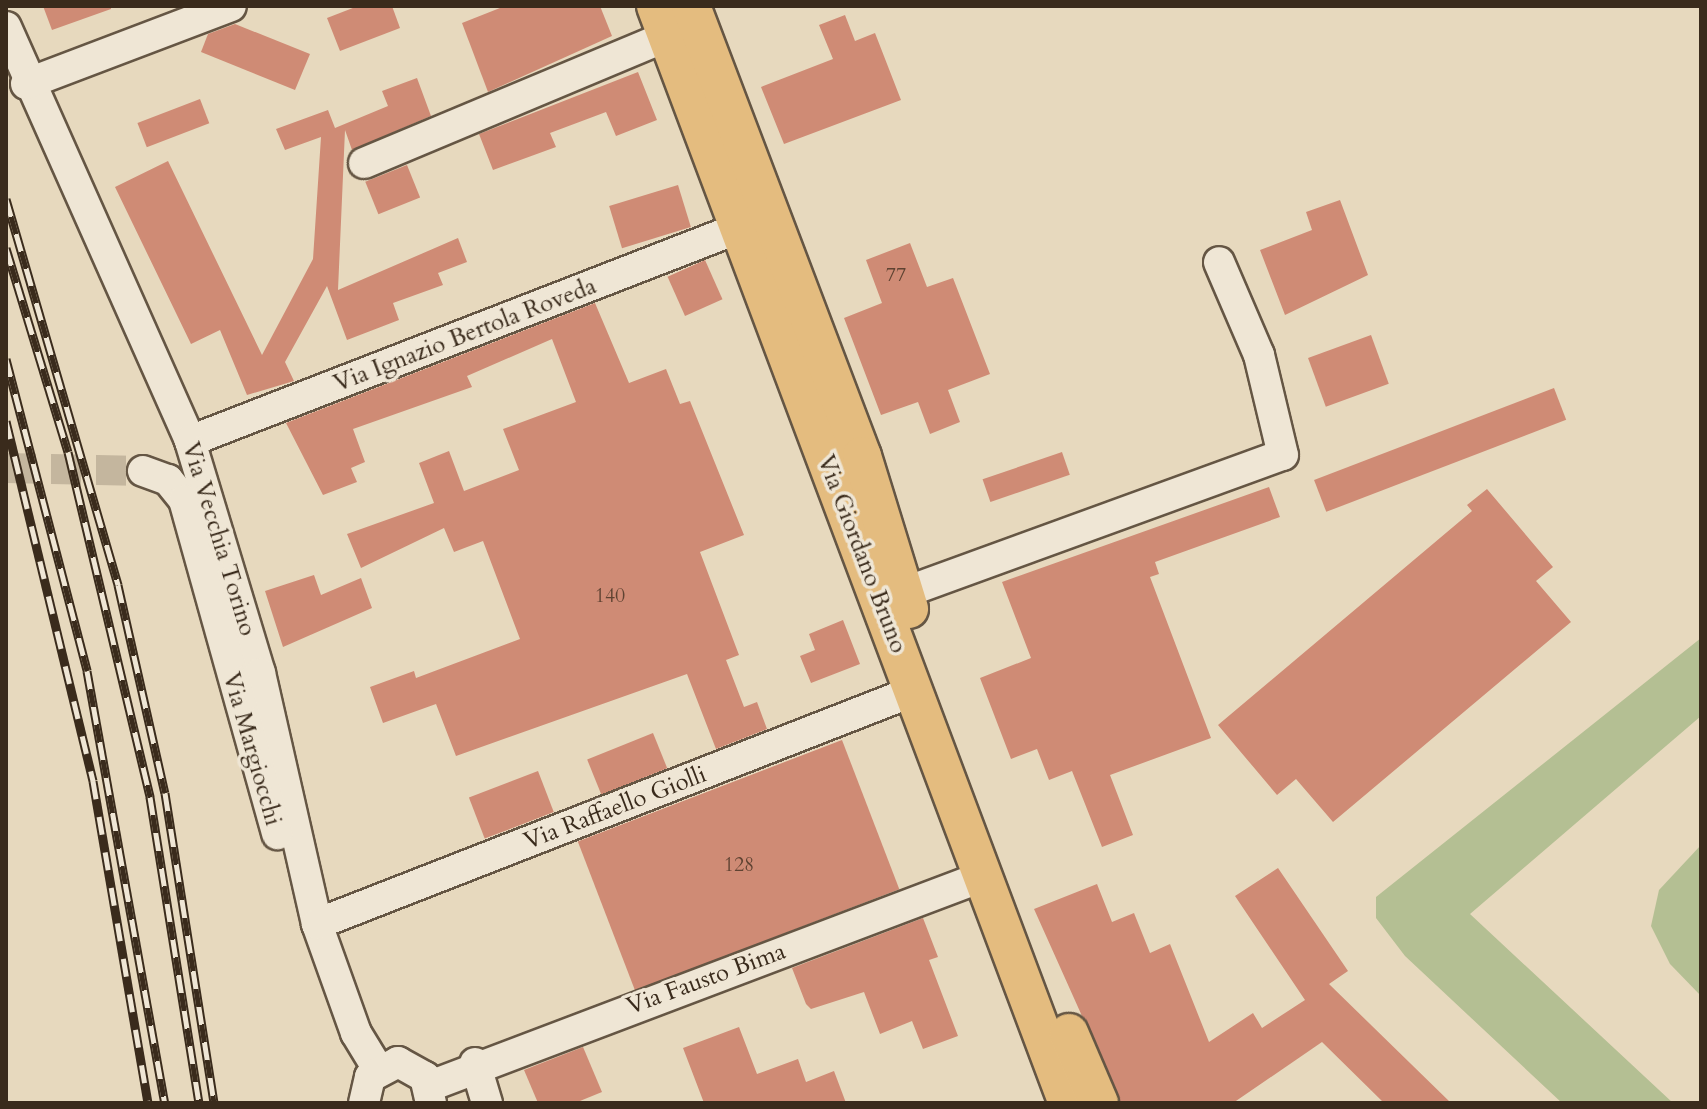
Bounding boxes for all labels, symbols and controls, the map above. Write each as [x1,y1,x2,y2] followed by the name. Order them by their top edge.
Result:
[886,262,906,286] house number: 77
[330,272,600,398] street label: Via Ignazio Bertola Roveda
[176,439,262,639] street label: Via Vecchia Torino
[811,451,913,657] street label: Via Giordano Bruno
[595,583,625,607] house number: 140
[216,669,288,829] street label: Via Margiocchi
[520,760,710,856] street label: Via Raffaello Giolli
[724,852,754,876] house number: 128
[623,937,789,1021] street label: Via Fausto Bima

